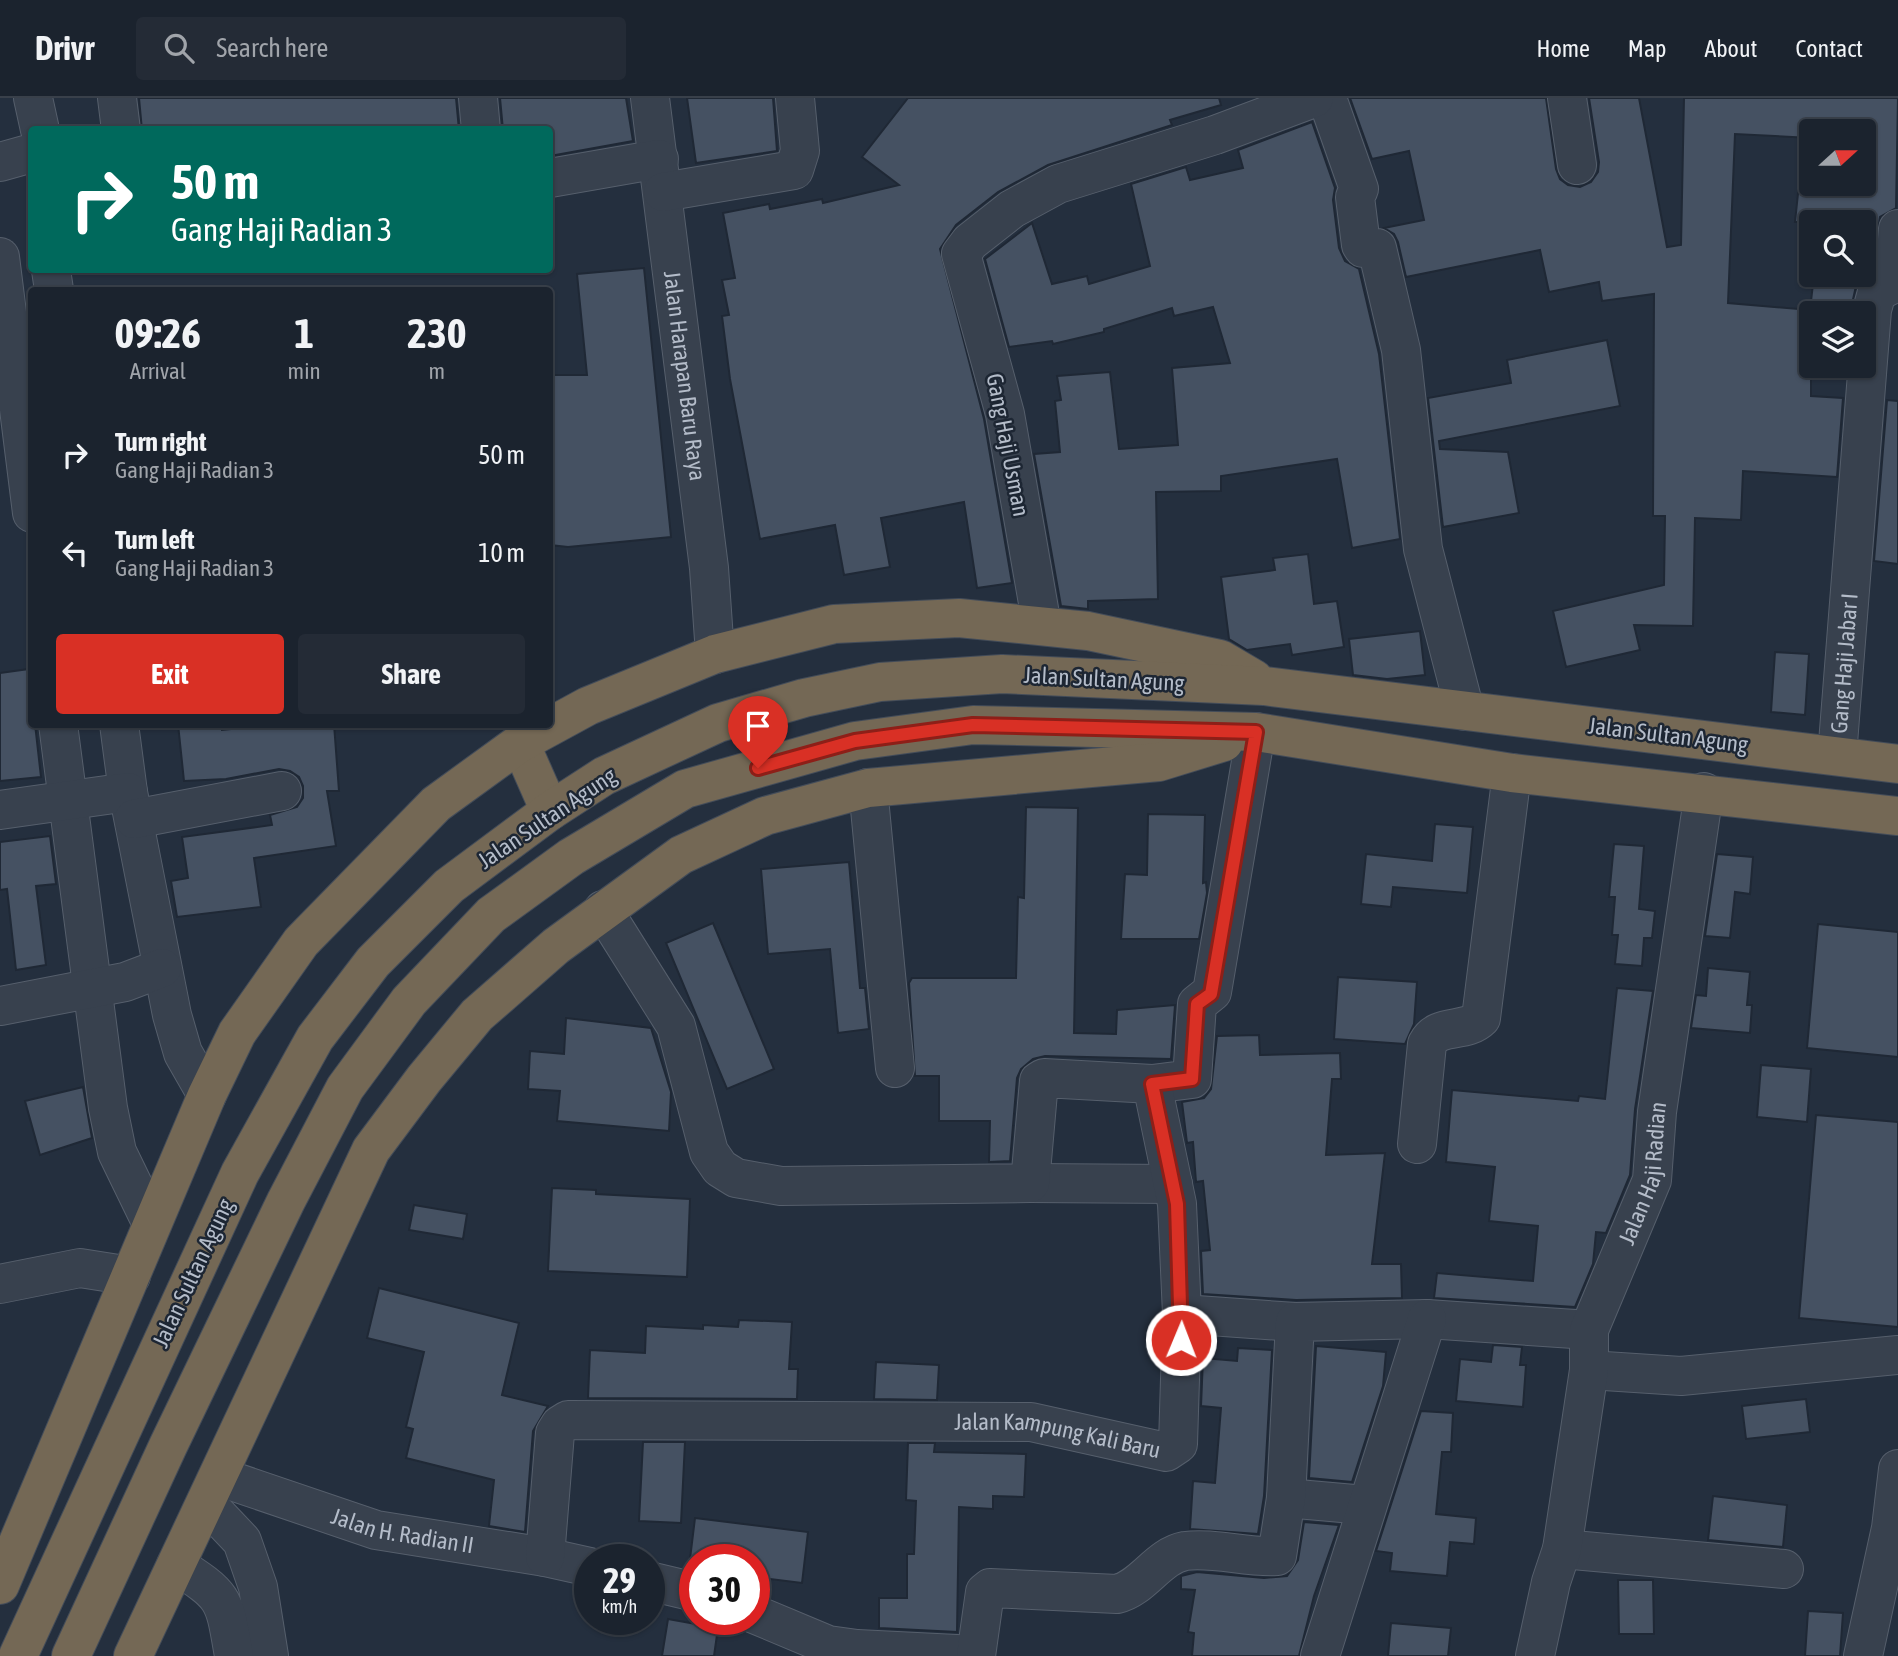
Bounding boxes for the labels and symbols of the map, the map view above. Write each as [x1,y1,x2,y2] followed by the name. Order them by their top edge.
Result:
[1799,119,1876,196] north arrow
[659,269,711,482] street label: Jalan Harapan Baru Raya
[981,371,1035,519] street label: Gang Haji Usman
[1826,592,1863,734] street label: Gang Haji Jabar I
[1023,662,1185,696] street label: Jalan Sultan Agung
[728,696,788,768] pin
[1587,712,1750,758] street label: Jalan Sultan Agung
[473,762,621,874] street label: Jalan Sultan Agung
[1613,1100,1671,1249] street label: Jalan Haji Radian
[147,1194,239,1351] street label: Jalan Sultan Agung
[1144,1303,1218,1377] position arrow
[954,1408,1163,1463] street label: Jalan Kampung Kali Baru
[328,1503,476,1558] street label: Jalan H. Radian II
[679,1544,770,1635] speed limit sign: 30

